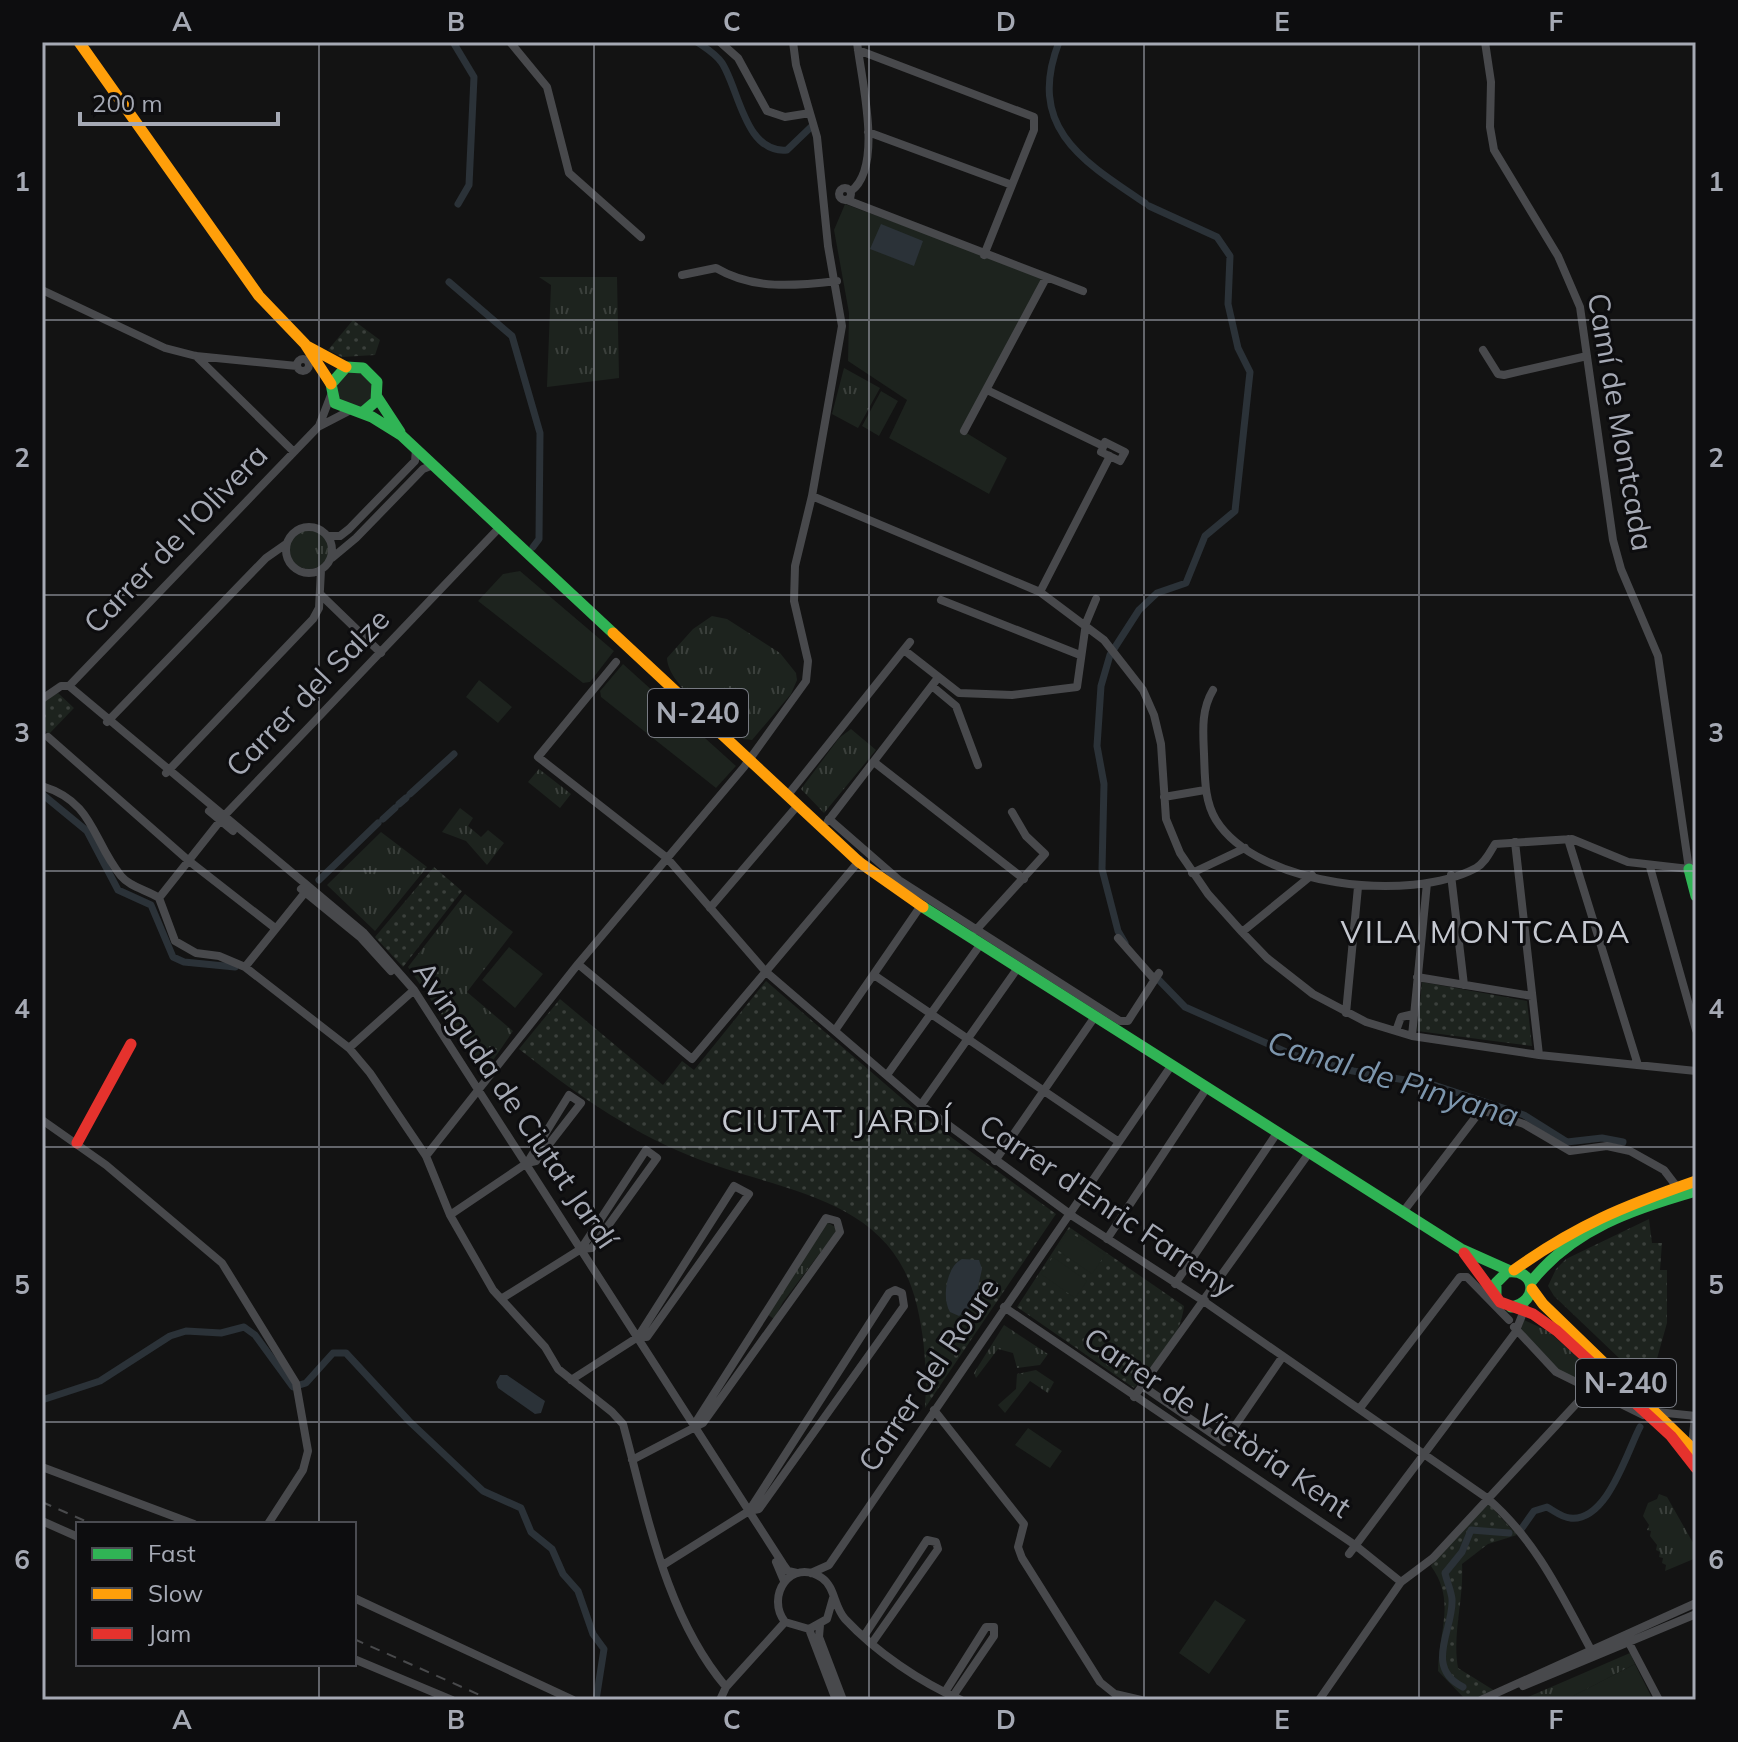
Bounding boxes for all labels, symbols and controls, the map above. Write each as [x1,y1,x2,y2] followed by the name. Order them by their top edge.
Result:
[172,5,192,38] text: A
[447,5,465,38] text: B
[723,5,741,38] text: C
[996,5,1016,38] text: D
[1274,5,1290,38] text: E
[1549,5,1564,38] text: F
[80,76,278,126] scale bar
[92,88,163,118] text: 200 m
[14,165,30,198] text: 1
[1708,165,1724,198] text: 1
[1580,290,1662,554] street label: Camí de Montcada
[75,436,275,641] street label: Carrer de l'Olivera
[14,441,30,474] text: 2
[1708,441,1724,474] text: 2
[217,600,397,784] street label: Carrer del Salze
[648,689,748,737] road number: N-240
[14,716,30,749] text: 3
[1708,716,1724,749] text: 3
[1340,911,1632,951] district label: VILA MONTCADA
[405,953,627,1257] street label: Avinguda de Ciutat Jardí
[14,992,30,1025] text: 4
[1708,992,1724,1025] text: 4
[1263,1021,1524,1135] water label: Canal de Pinyana
[721,1100,953,1140] district label: CIUTAT JARDÍ
[972,1105,1243,1305] street label: Carrer d'Enric Farreny
[14,1268,30,1301] text: 5
[1708,1268,1724,1301] text: 5
[849,1270,1007,1479] street label: Carrer del Roure
[1077,1319,1358,1526] street label: Carrer de Victòria Kent
[1576,1359,1676,1407] road number: N-240
[76,1522,356,1666] legend
[148,1538,196,1568] text: Fast
[14,1543,30,1576] text: 6
[1708,1543,1724,1576] text: 6
[148,1578,203,1608] text: Slow
[148,1618,191,1648] text: Jam
[172,1703,192,1736] text: A
[447,1703,465,1736] text: B
[723,1703,741,1736] text: C
[996,1703,1016,1736] text: D
[1274,1703,1290,1736] text: E
[1549,1703,1564,1736] text: F

